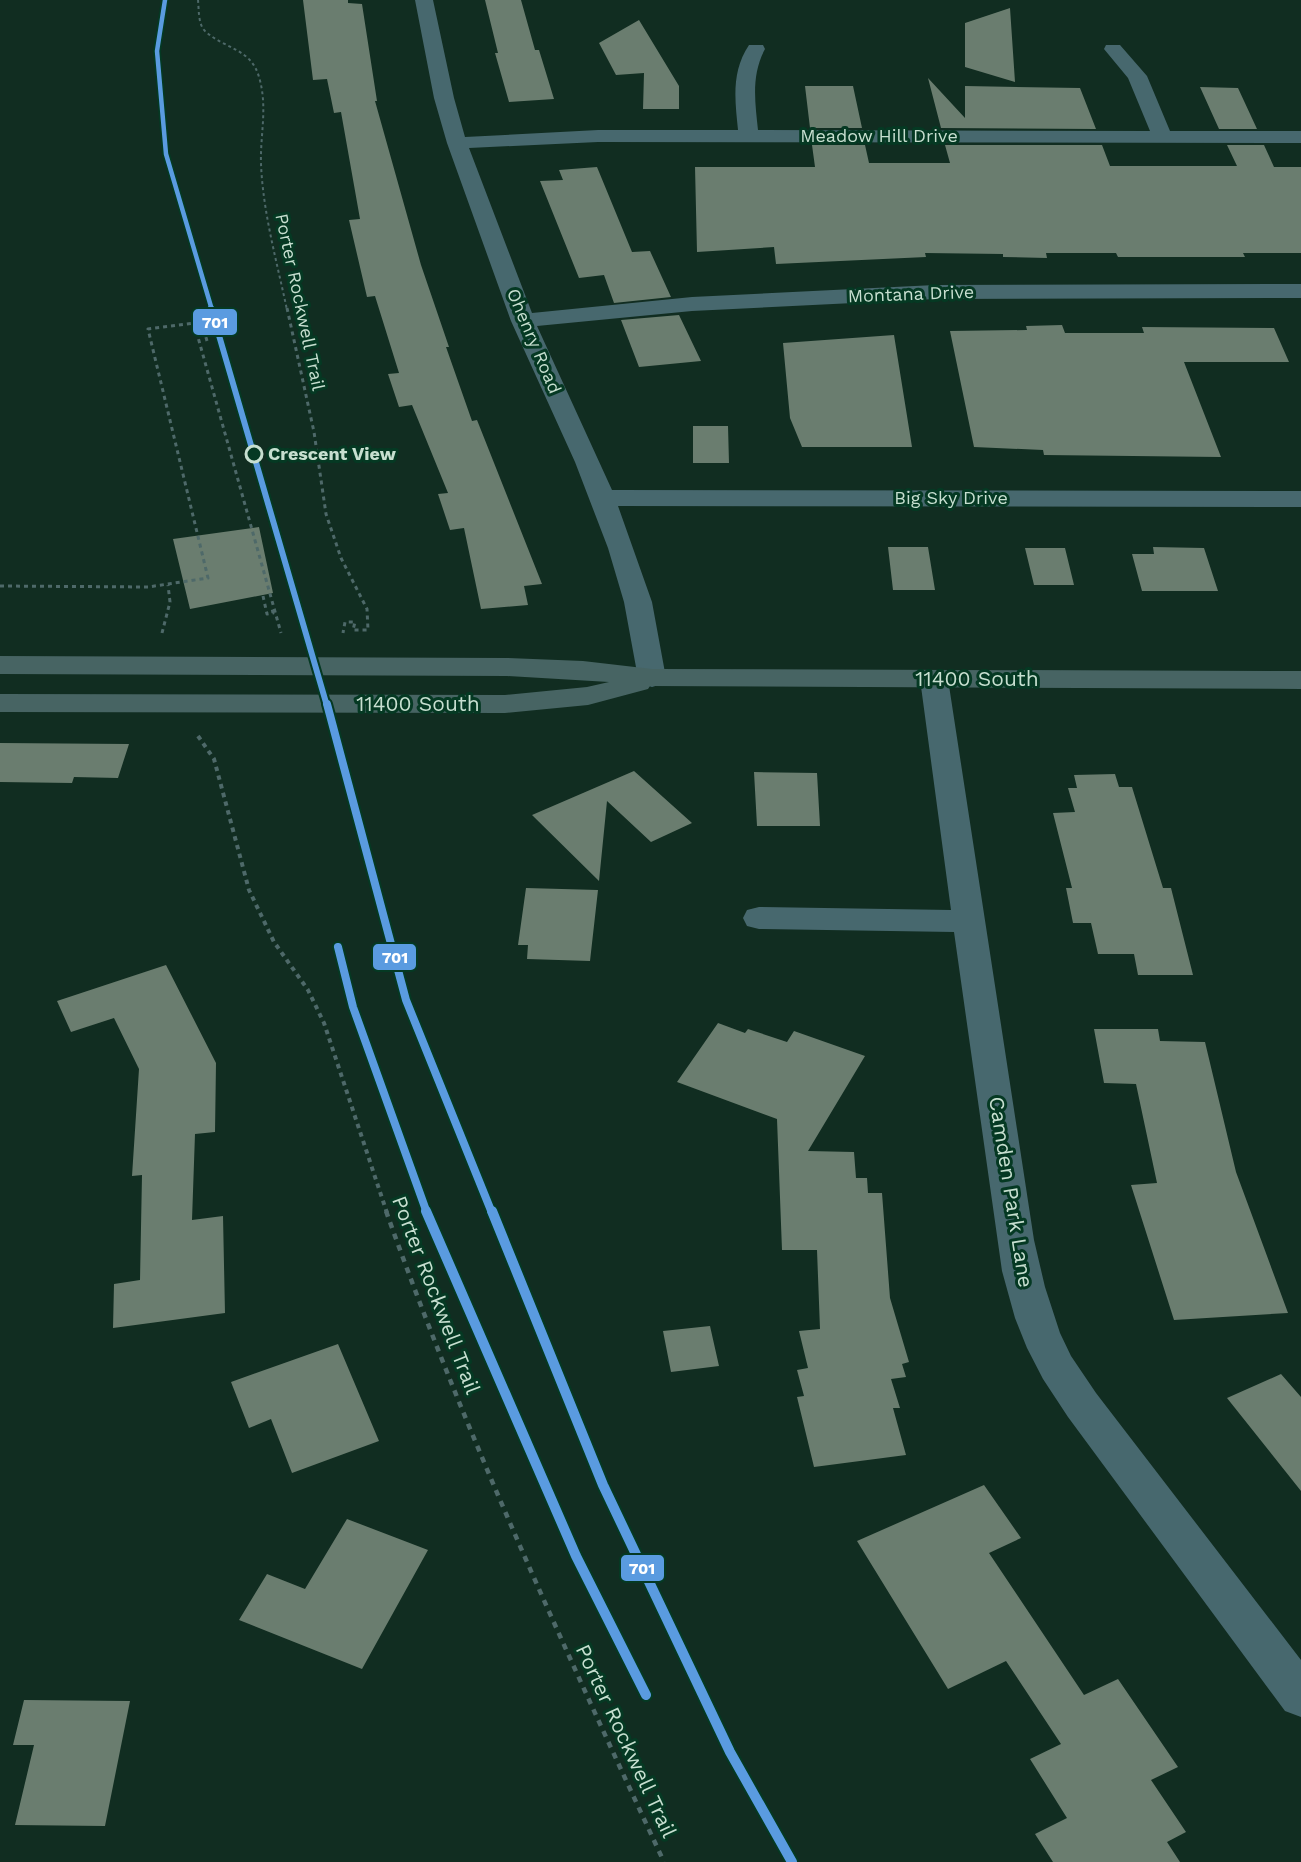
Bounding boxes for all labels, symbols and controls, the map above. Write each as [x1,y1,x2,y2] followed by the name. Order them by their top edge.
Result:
[800,125,958,146] street label: Meadow Hill Drive
[271,211,330,393] street label: Porter Rockwell Trail
[847,281,975,306] street label: Montana Drive
[503,285,566,397] street label: Ohenry Road
[192,308,238,336] line badge: 701
[202,313,228,332] text: 701
[268,443,397,464] place label: Crescent View
[245,445,263,463] marker: Crescent View
[894,487,1008,508] street label: Big Sky Drive
[915,666,1039,691] street label: 11400 South
[356,691,480,716] street label: 11400 South
[372,943,417,971] line badge: 701
[382,948,408,967] text: 701
[984,1095,1039,1289] street label: Camden Park Lane
[387,1192,486,1398] street label: Porter Rockwell Trail
[620,1554,665,1582] line badge: 701
[629,1559,655,1578] text: 701
[571,1640,683,1842] street label: Porter Rockwell Trail

